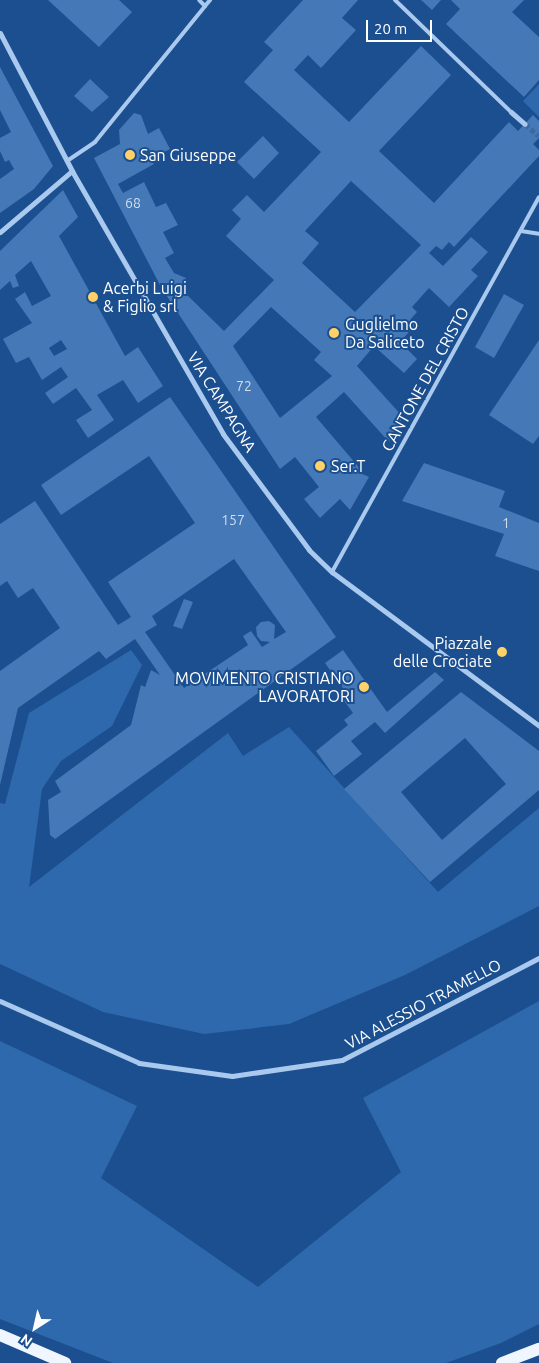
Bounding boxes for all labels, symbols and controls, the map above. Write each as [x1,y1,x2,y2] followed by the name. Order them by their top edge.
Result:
[369,10,435,42] scale bar
[374,20,407,37] text: 20 m
[140,145,236,165] place label: San Giuseppe
[124,149,136,161] marker: San Giuseppe
[125,195,141,211] house number: 68
[103,278,187,316] place label: Acerbi Luigi & Figlio srl
[87,291,99,303] marker: Acerbi Luigi & Figlio srl
[377,303,473,455] street label: CANTONE DEL CRISTO
[345,314,425,352] place label: Guglielmo Da Saliceto
[327,326,341,340] marker: Guglielmo Da Saliceto
[184,348,260,456] street label: VIA CAMPAGNA
[236,378,252,394] house number: 72
[331,456,365,476] place label: Ser.T
[313,459,327,473] marker: Ser.T
[221,512,245,528] house number: 157
[502,515,510,531] house number: 1
[393,633,492,671] place label: Piazzale delle Crociate
[496,646,508,658] marker: Piazzale delle Crociate
[175,668,354,706] place label: MOVIMENTO CRISTIANO LAVORATORI
[358,681,370,693] marker: MOVIMENTO CRISTIANO LAVORATORI
[342,955,504,1053] street label: VIA ALESSIO TRAMELLO
[10,1303,60,1353] north arrow
[18,1331,35,1350] text: N

